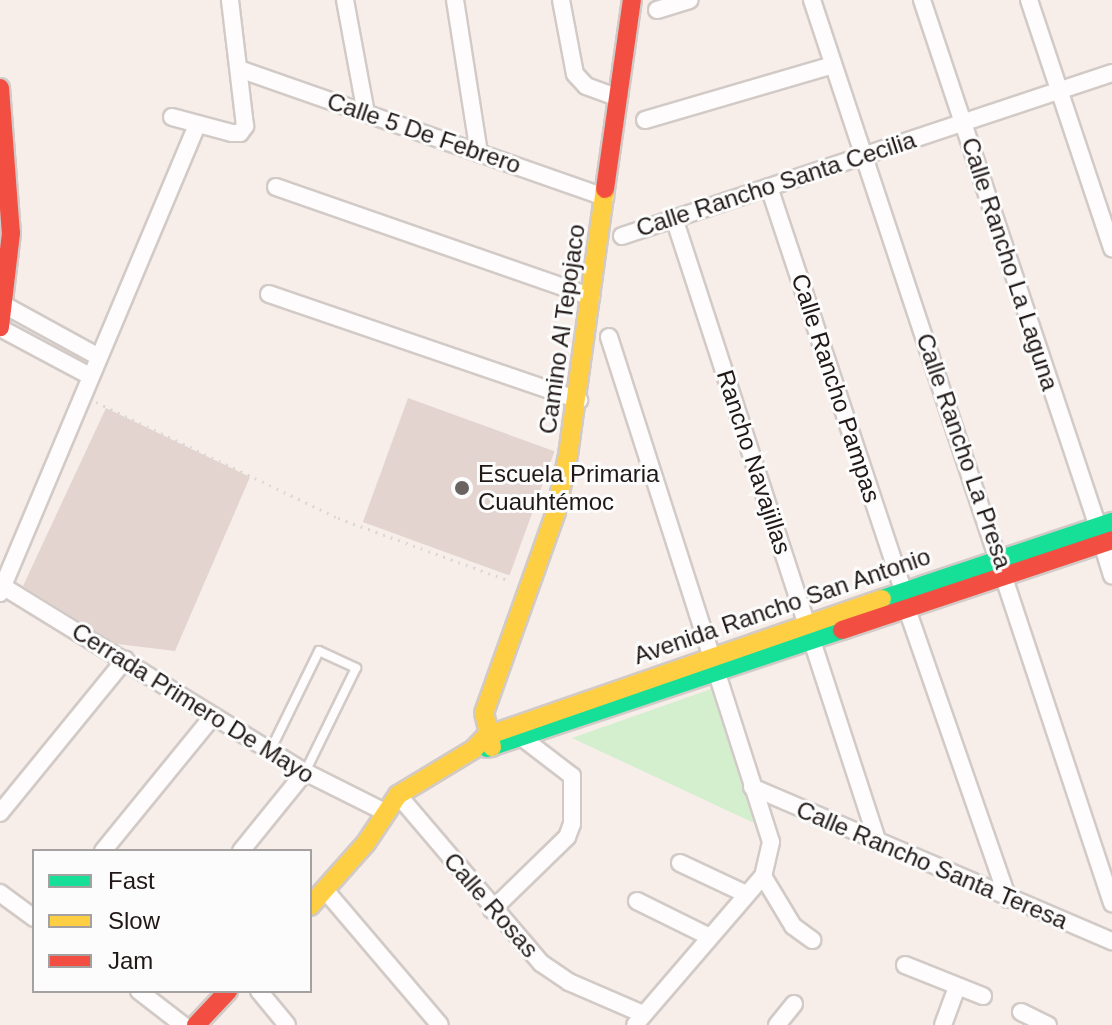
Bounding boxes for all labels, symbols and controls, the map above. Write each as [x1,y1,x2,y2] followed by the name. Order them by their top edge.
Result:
[323,86,525,180] street label: Calle 5 De Febrero
[633,125,919,243] street label: Calle Rancho Santa Cecilia
[955,134,1065,394] street label: Calle Rancho La Laguna
[533,221,591,437] street label: Camino Al Tepojaco
[785,270,887,506] street label: Calle Rancho Pampas
[910,330,1018,572] street label: Calle Rancho La Presa
[711,366,797,558] street label: Rancho Navajillas
[478,460,659,516] place label: Escuela Primaria Cuauhtémoc
[453,479,471,497] marker: Escuela Primaria Cuauhtémoc
[629,541,935,671] street label: Avenida Rancho San Antonio
[67,617,319,789] street label: Cerrada Primero De Mayo
[792,795,1072,935] street label: Calle Rancho Santa Teresa
[438,847,544,963] street label: Calle Rosas
[32,849,312,993] legend
[108,867,155,894] text: Fast
[108,907,160,934] text: Slow
[108,947,153,974] text: Jam

